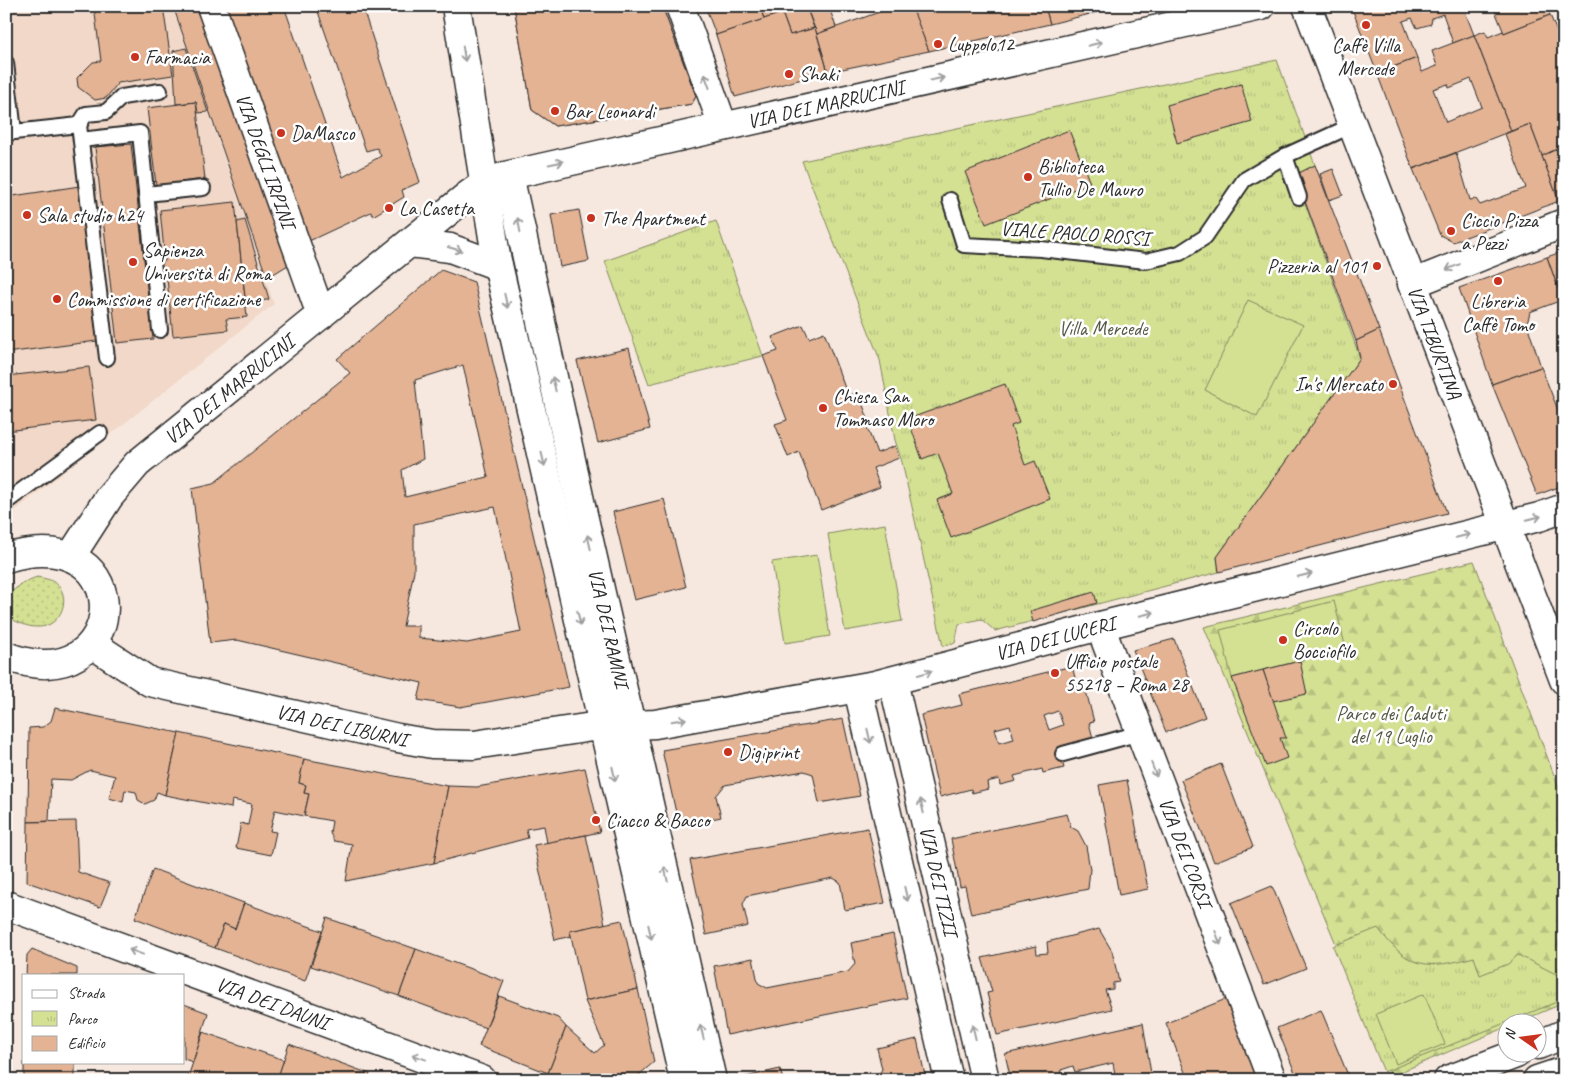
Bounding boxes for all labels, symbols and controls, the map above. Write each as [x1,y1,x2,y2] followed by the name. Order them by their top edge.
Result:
[1360,19,1372,31] marker: Caffè Villa Mercede
[948,32,1016,57] place label: Luppolo12
[1332,33,1402,81] place label: Caffè Villa Mercede
[932,38,944,50] marker: Luppolo12
[1087,39,1103,48] one-way arrow
[145,45,211,70] place label: Farmacia
[459,46,469,62] one-way arrow
[129,51,141,63] marker: Farmacia
[799,62,840,87] place label: Shaki
[783,68,795,80] marker: Shaki
[702,73,711,89] one-way arrow
[745,74,910,134] street label: VIA DEI MARRUCINI
[928,74,944,83] one-way arrow
[230,90,303,236] street label: VIA DEGLI IRPINI
[565,99,657,124] place label: Bar Leonardi
[549,105,561,117] marker: Bar Leonardi
[291,121,356,146] place label: DaMasco
[275,127,287,139] marker: DaMasco
[1038,154,1143,202] place label: Biblioteca Tullio De Mauro
[547,158,563,167] one-way arrow
[1022,171,1034,183] marker: Biblioteca Tullio De Mauro
[399,196,475,221] place label: La Casetta
[383,202,395,214] marker: La Casetta
[37,203,145,228] place label: Sala studio h24
[601,206,707,231] place label: The Apartment
[1461,208,1540,256] place label: Ciccio Pizza a Pezzi
[21,209,33,221] marker: Sala studio h24
[585,212,597,224] marker: The Apartment
[1000,216,1154,251] street label: VIALE PAOLO ROSSI
[514,218,523,234] one-way arrow
[1445,225,1457,237] marker: Ciccio Pizza a Pezzi
[143,238,273,286] place label: Sapienza Università di Roma
[447,245,463,255] one-way arrow
[1267,254,1368,279] place label: Pizzeria al 101
[127,256,139,268] marker: Sapienza Università di Roma
[1371,260,1383,272] marker: Pizzeria al 101
[1446,262,1461,272] one-way arrow
[1492,275,1504,287] marker: Libreria Caffè Tomo
[1402,283,1468,403] street label: VIA TIBURTINA
[67,287,262,312] place label: Commissione di certificazione
[1462,289,1536,337] place label: Libreria Caffè Tomo
[51,293,63,305] marker: Commissione di certificazione
[502,293,511,309] one-way arrow
[1058,316,1149,341] park label: Villa Mercede
[159,327,302,450] street label: VIA DEI MARRUCINI
[1295,372,1384,397] place label: In's Mercato
[548,376,558,392] one-way arrow
[1387,378,1399,390] marker: In's Mercato
[833,384,935,432] place label: Chiesa San Tommaso Moro
[817,402,829,414] marker: Chiesa San Tommaso Moro
[539,451,548,467] one-way arrow
[1526,513,1542,522] one-way arrow
[1454,531,1470,540] one-way arrow
[584,535,593,551] one-way arrow
[583,566,635,694] street label: VIA DEI RAMNI
[1296,570,1312,579] one-way arrow
[575,609,584,625] one-way arrow
[1139,609,1155,618] one-way arrow
[993,610,1122,666] street label: VIA DEI LUCERI
[1293,616,1356,664] place label: Circolo Bocciofilo
[1277,634,1289,646] marker: Circolo Bocciofilo
[1065,649,1190,697] place label: Ufficio postale 55218 – Roma 28
[1049,667,1061,679] marker: Ufficio postale 55218 – Roma 28
[916,668,932,677] one-way arrow
[274,699,414,753] street label: VIA DEI LIBURNI
[1336,701,1448,749] park label: Parco dei Caduti del 19 Luglio
[671,715,687,725] one-way arrow
[865,728,874,744] one-way arrow
[738,740,801,765] place label: Digiprint
[722,746,734,758] marker: Digiprint
[1150,761,1159,777] one-way arrow
[610,765,619,781] one-way arrow
[1153,794,1219,914] street label: VIA DEI CORSI
[917,798,926,814] one-way arrow
[606,808,712,833] place label: Ciacco & Bacco
[590,814,602,826] marker: Ciacco & Bacco
[914,824,964,943] street label: VIA DEI TIZII
[661,866,670,882] one-way arrow
[902,886,911,902] one-way arrow
[646,924,655,940] one-way arrow
[1214,930,1223,945] one-way arrow
[128,947,144,956] one-way arrow
[213,971,337,1037] street label: VIA DEI DAUNI
[22,974,185,1064] legend
[68,984,105,1003] text: Strada
[68,1010,99,1029] text: Parco
[1498,1014,1548,1064] north arrow
[697,1024,706,1040] one-way arrow
[969,1025,978,1041] one-way arrow
[1501,1026,1520,1041] text: N
[68,1034,106,1053] text: Edificio
[412,1052,428,1061] one-way arrow

